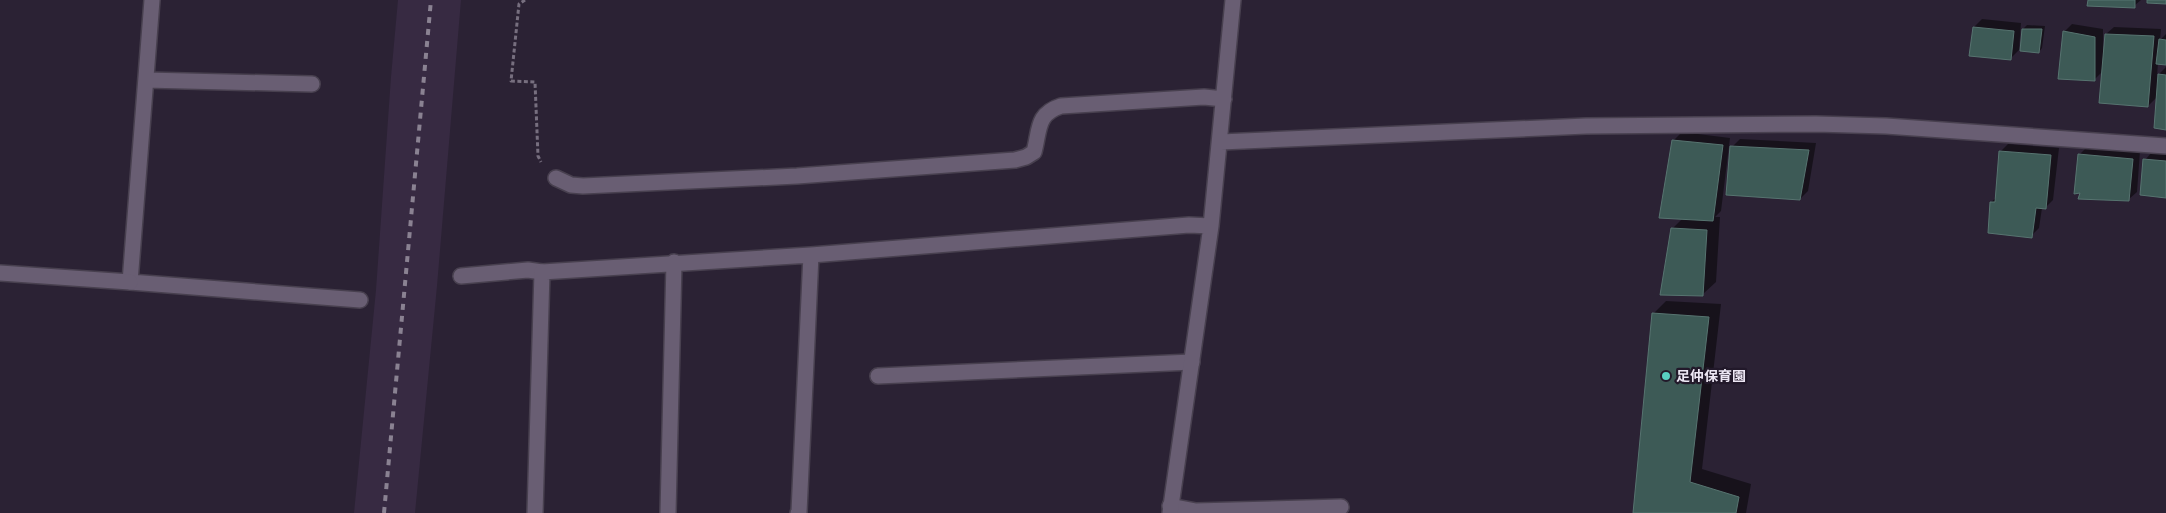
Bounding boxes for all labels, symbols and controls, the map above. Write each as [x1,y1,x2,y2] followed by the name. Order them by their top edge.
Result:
[1676,367,1746,385] place label: 足仲保育園
[1660,370,1672,382] marker: 足仲保育園

